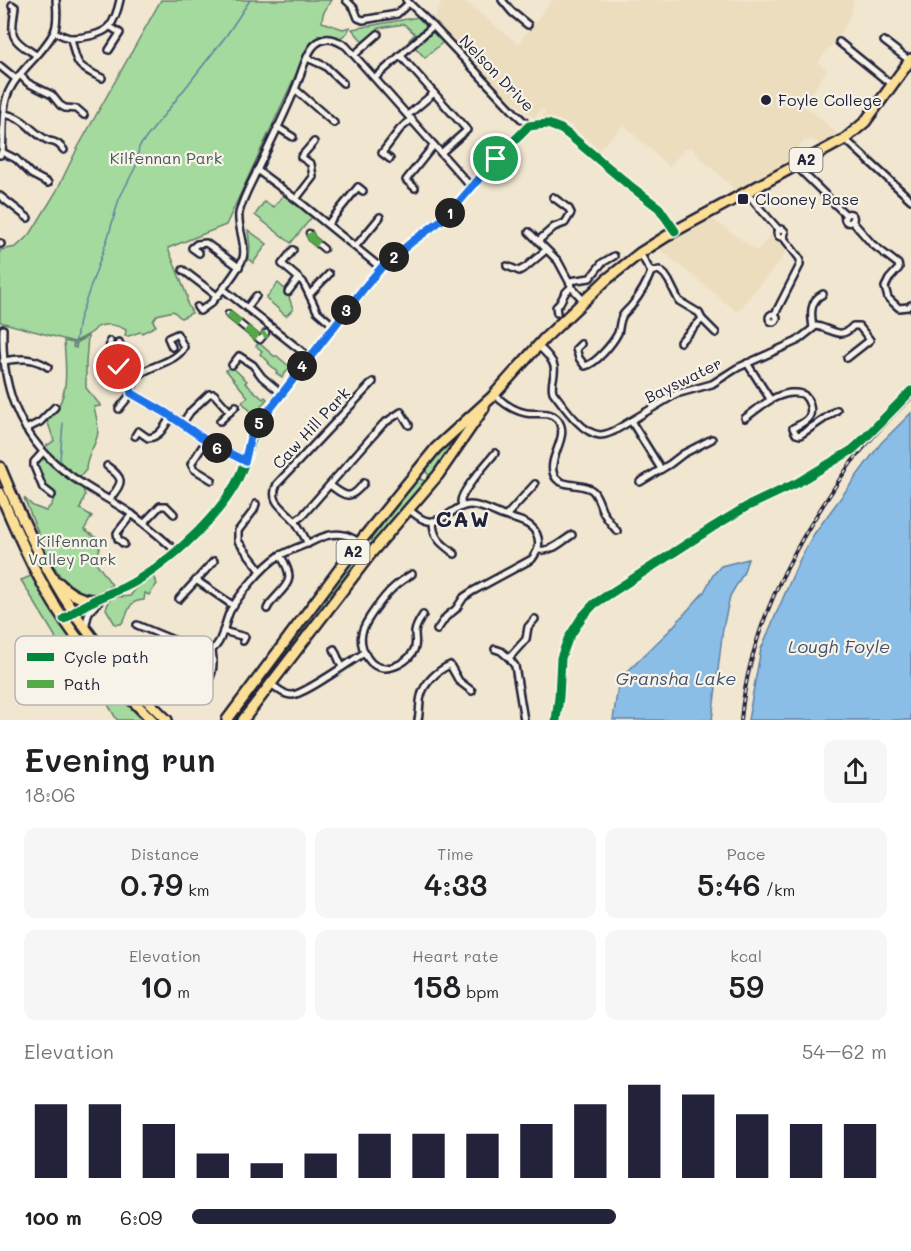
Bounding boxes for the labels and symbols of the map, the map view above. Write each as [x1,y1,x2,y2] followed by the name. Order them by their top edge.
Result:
[455,30,539,116] street label: Nelson Drive
[778,89,882,110] place label: Foyle College
[759,93,773,107] marker: Foyle College
[470,133,521,184] pin
[110,147,222,168] park label: Kilfennan Park
[790,148,822,172] road number: A2
[755,188,859,209] place label: Clooney Base
[736,192,750,206] marker: Clooney Base
[435,198,465,228] pin: 1
[379,242,409,272] pin: 2
[331,295,361,325] pin: 3
[93,341,144,392] pin
[287,351,317,381] pin: 4
[641,352,725,407] street label: Bayswater
[267,382,354,473] street label: Caw Hill Park
[244,408,274,438] pin: 5
[202,433,232,463] pin: 6
[436,504,490,533] district label: CAW
[28,530,116,569] park label: Kilfennan Valley Park
[336,540,370,564] road number: A2
[788,634,890,658] water label: Lough Foyle
[15,636,213,705] legend
[64,646,148,667] text: Cycle path
[616,666,736,690] water label: Gransha Lake
[64,673,100,694] text: Path

